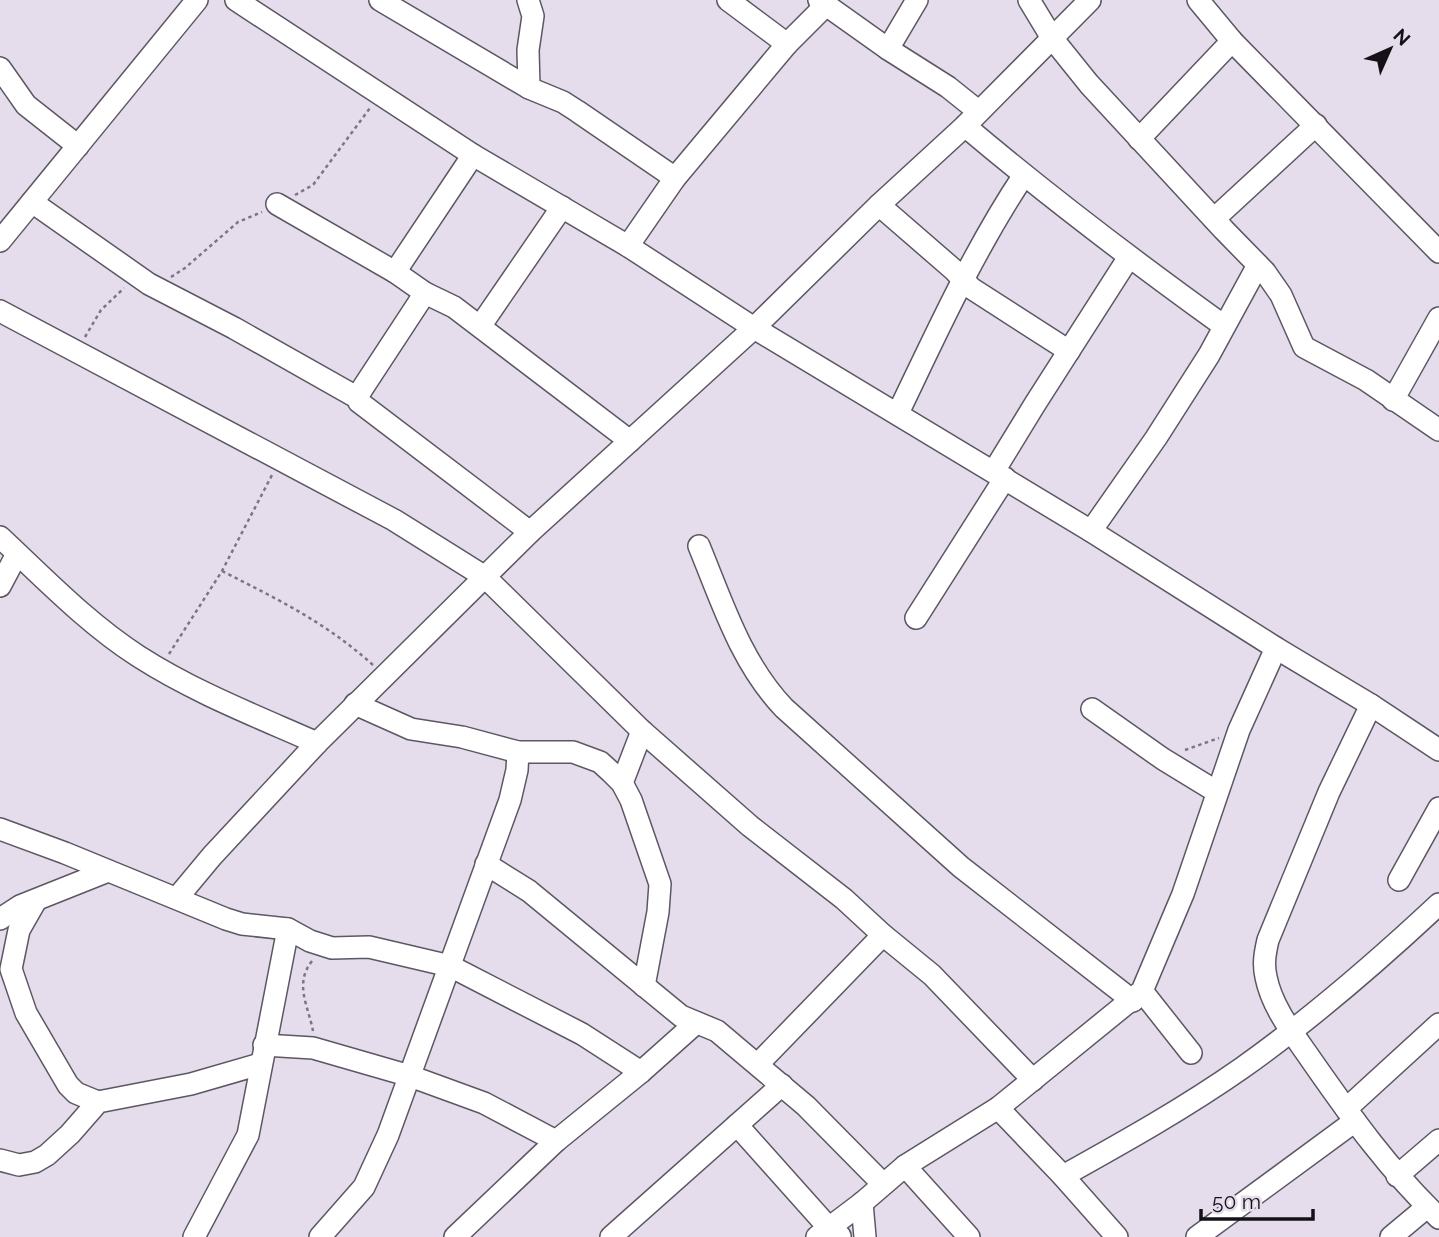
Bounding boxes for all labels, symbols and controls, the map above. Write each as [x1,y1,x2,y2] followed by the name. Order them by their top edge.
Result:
[1355,14,1425,84] north arrow
[1389,24,1415,50] text: N
[1201,1178,1313,1222] scale bar
[1212,1189,1261,1214] text: 50 m

